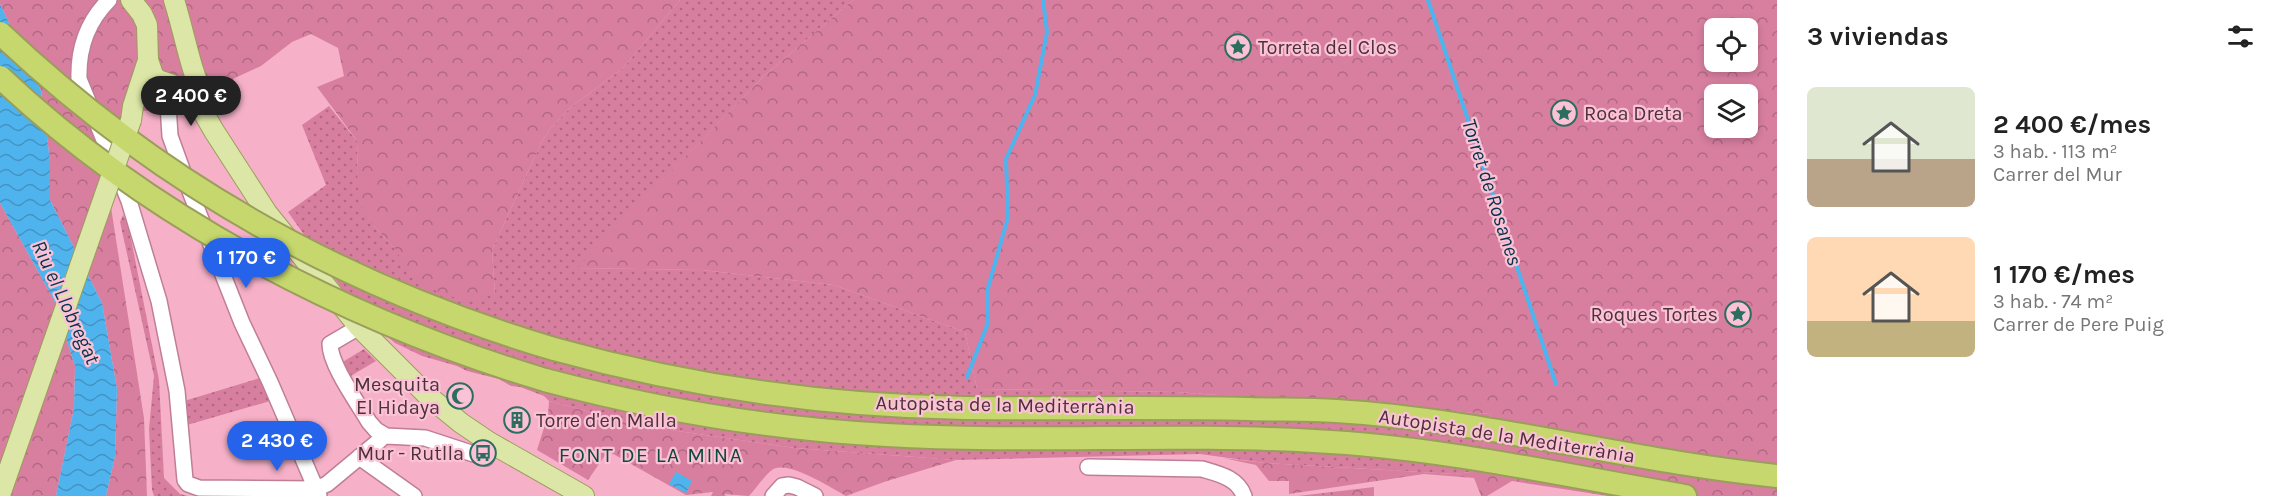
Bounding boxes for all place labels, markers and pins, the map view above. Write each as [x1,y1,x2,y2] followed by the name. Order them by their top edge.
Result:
[1223,32,1253,62] place icon: Torreta del Clos
[1258,36,1397,59] place label: Torreta del Clos
[136,76,246,127] pin: 2 400 €
[1549,98,1579,128] place icon: Roca Dreta
[1584,102,1683,125] place label: Roca Dreta
[191,238,301,289] pin: 1 170 €
[1723,299,1753,329] place icon: Roques Tortes
[1591,303,1718,326] place label: Roques Tortes
[354,373,440,419] place label: Mesquita El Hidaya
[445,381,475,411] mosque icon: Mesquita El Hidaya
[502,405,532,435] building icon: Torre d'en Malla
[536,409,677,432] place label: Torre d'en Malla
[222,421,332,472] pin: 2 430 €
[468,438,498,468] bus stop icon: Mur - Rutlla
[357,442,464,465] place label: Mur - Rutlla

